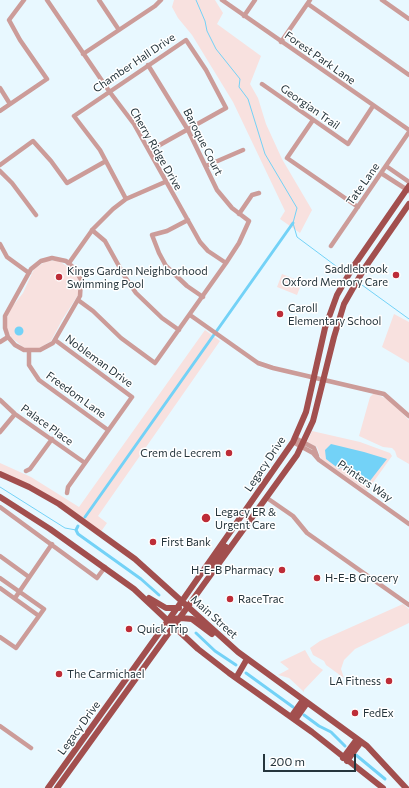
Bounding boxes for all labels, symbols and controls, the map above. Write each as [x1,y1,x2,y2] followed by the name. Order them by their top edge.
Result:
[282,29,358,87] street label: Forest Park Lane
[90,31,178,95] street label: Chamber Hall Drive
[278,82,342,132] street label: Georgian Trail
[127,105,185,193] street label: Cherry Ridge Drive
[180,106,226,178] street label: Baroque Court
[344,160,382,208] street label: Tate Lane
[282,262,388,288] place label: Saddlebrook Oxford Memory Care
[67,264,208,290] place label: Kings Garden Neighborhood Swimming Pool
[391,270,401,280] marker: Saddlebrook Oxford Memory Care
[54,272,64,282] marker: Kings Garden Neighborhood Swimming Pool
[288,301,381,327] place label: Caroll Elementary School
[275,309,285,319] marker: Caroll Elementary School
[63,332,135,390] street label: Nobleman Drive
[44,369,108,421] street label: Freedom Lane
[18,402,76,448] street label: Palace Place
[242,434,288,494] street label: Legacy Drive
[140,446,221,460] place label: Crem de Lecrem
[224,448,234,458] marker: Crem de Lecrem
[335,457,395,505] street label: Printers Way
[215,505,276,531] place label: Legacy ER & Urgent Care
[200,512,212,524] marker: Legacy ER & Urgent Care
[161,535,211,549] place label: First Bank
[148,537,158,547] marker: First Bank
[191,563,274,577] place label: H-E-B Pharmacy
[277,565,287,575] marker: H-E-B Pharmacy
[325,571,398,585] place label: H-E-B Grocery
[312,573,322,583] marker: H-E-B Grocery
[238,592,284,606] place label: RaceTrac
[188,593,240,641] street label: Main Street
[225,594,235,604] marker: RaceTrac
[137,622,188,636] place label: Quick Trip
[124,624,134,634] marker: Quick Trip
[67,667,144,681] place label: The Carmichael
[54,669,64,679] marker: The Carmichael
[329,674,381,688] place label: LA Fitness
[384,676,394,686] marker: LA Fitness
[55,698,103,758] street label: Legacy Drive
[363,706,394,720] place label: FedEx
[350,708,360,718] marker: FedEx
[265,746,358,772] scale bar
[270,754,305,768] text: 200 m

